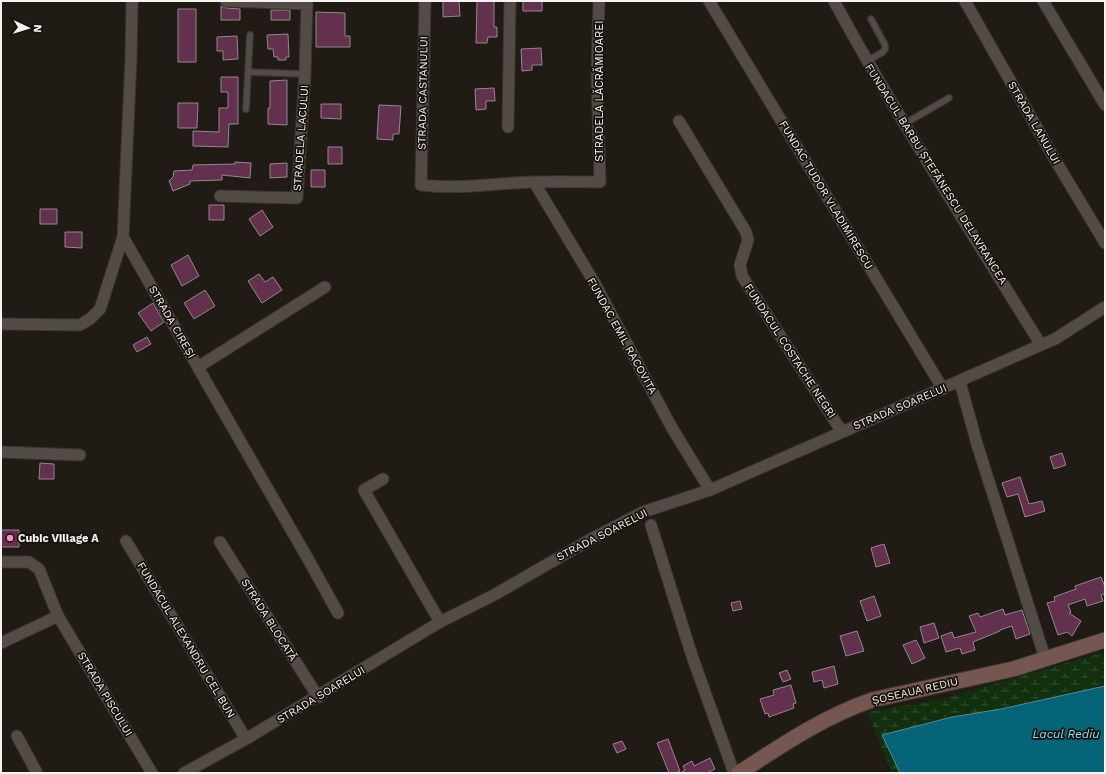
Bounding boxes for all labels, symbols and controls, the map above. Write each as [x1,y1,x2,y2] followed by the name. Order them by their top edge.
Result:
[8,8,48,48] north arrow
[592,20,606,162] street label: STRADELA LĂCRĂMIOAREI
[31,24,44,33] text: N
[416,36,430,150] street label: STRADA CASTANULUI
[862,61,1011,287] street label: FUNDACUL BARBU ȘTEFĂNESCU DELAVRANCEA
[1005,79,1063,167] street label: STRADA LANULUI
[291,84,311,192] street label: STRADELA LACULUI
[776,118,876,272] street label: FUNDAC TUDOR VLADIMIRESCU
[584,275,660,397] street label: FUNDAC EMIL RACOVITA
[742,281,838,421] street label: FUNDACUL COSTACHE NEGRI
[146,283,198,361] street label: STRADA CIREȘI
[851,381,949,433] street label: STRADA SOARELUI
[554,506,650,564] street label: STRADA SOARELUI
[18,532,99,545] place label: Cubic Village A
[5,533,15,543] marker: Cubic Village A
[134,560,238,720] street label: FUNDACUL ALEXANDRU CEL BUN
[238,576,300,664] street label: STRADA BLOCATĂ
[75,650,135,738] street label: STRADA PISCULUI
[275,664,367,726] street label: STRADA SOARELUI
[871,675,959,707] street label: ȘOSEAUA REDIU
[1033,727,1099,741] water label: Lacul Rediu

